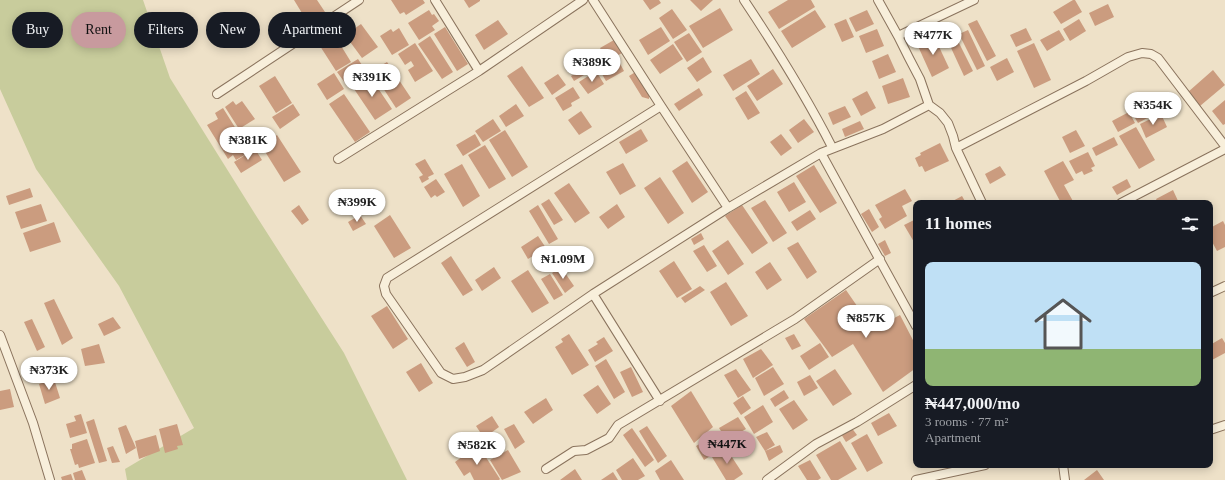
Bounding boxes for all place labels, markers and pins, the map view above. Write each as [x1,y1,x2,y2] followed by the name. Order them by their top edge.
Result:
[905,22,961,56] pin: ₦477K
[564,49,620,83] pin: ₦389K
[344,64,400,98] pin: ₦391K
[1125,92,1181,126] pin: ₦354K
[220,127,276,161] pin: ₦381K
[329,189,385,223] pin: ₦399K
[530,246,596,280] pin: ₦1.09M
[838,305,894,339] pin: ₦857K
[21,357,77,391] pin: ₦373K
[699,431,755,465] pin: ₦447K
[449,432,505,466] pin: ₦582K

